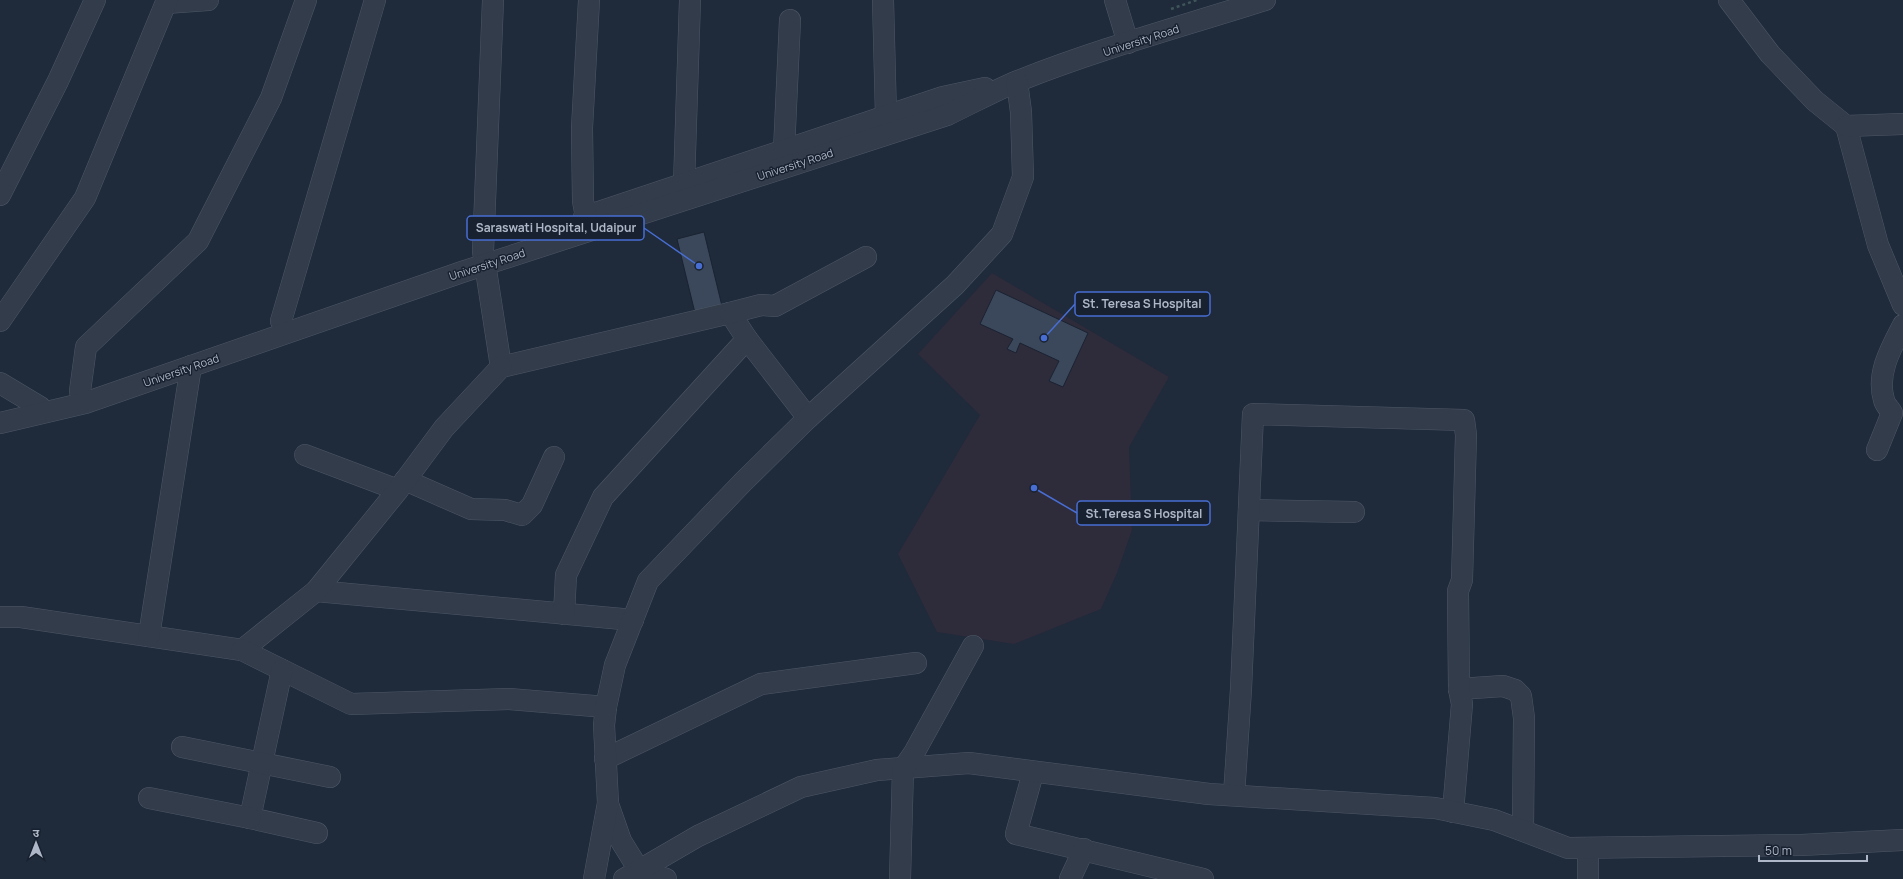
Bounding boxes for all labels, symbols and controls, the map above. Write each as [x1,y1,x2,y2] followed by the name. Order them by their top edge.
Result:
[1101,21,1181,59] street label: University Road
[755,145,835,183] street label: University Road
[467,216,644,240] callout: Saraswati Hospital, Udaipur
[476,219,636,236] text: Saraswati Hospital, Udaipur
[447,245,527,283] street label: University Road
[1075,292,1210,316] callout: St. Teresa S Hospital
[1082,295,1202,312] text: St. Teresa S Hospital
[141,350,221,390] street label: University Road
[1077,501,1210,525] callout: St.Teresa S Hospital
[1086,505,1202,522] text: St.Teresa S Hospital
[16,823,56,863] north arrow
[33,825,40,840] text: उ
[1759,837,1867,863] scale bar
[1765,842,1792,859] text: 50 m

